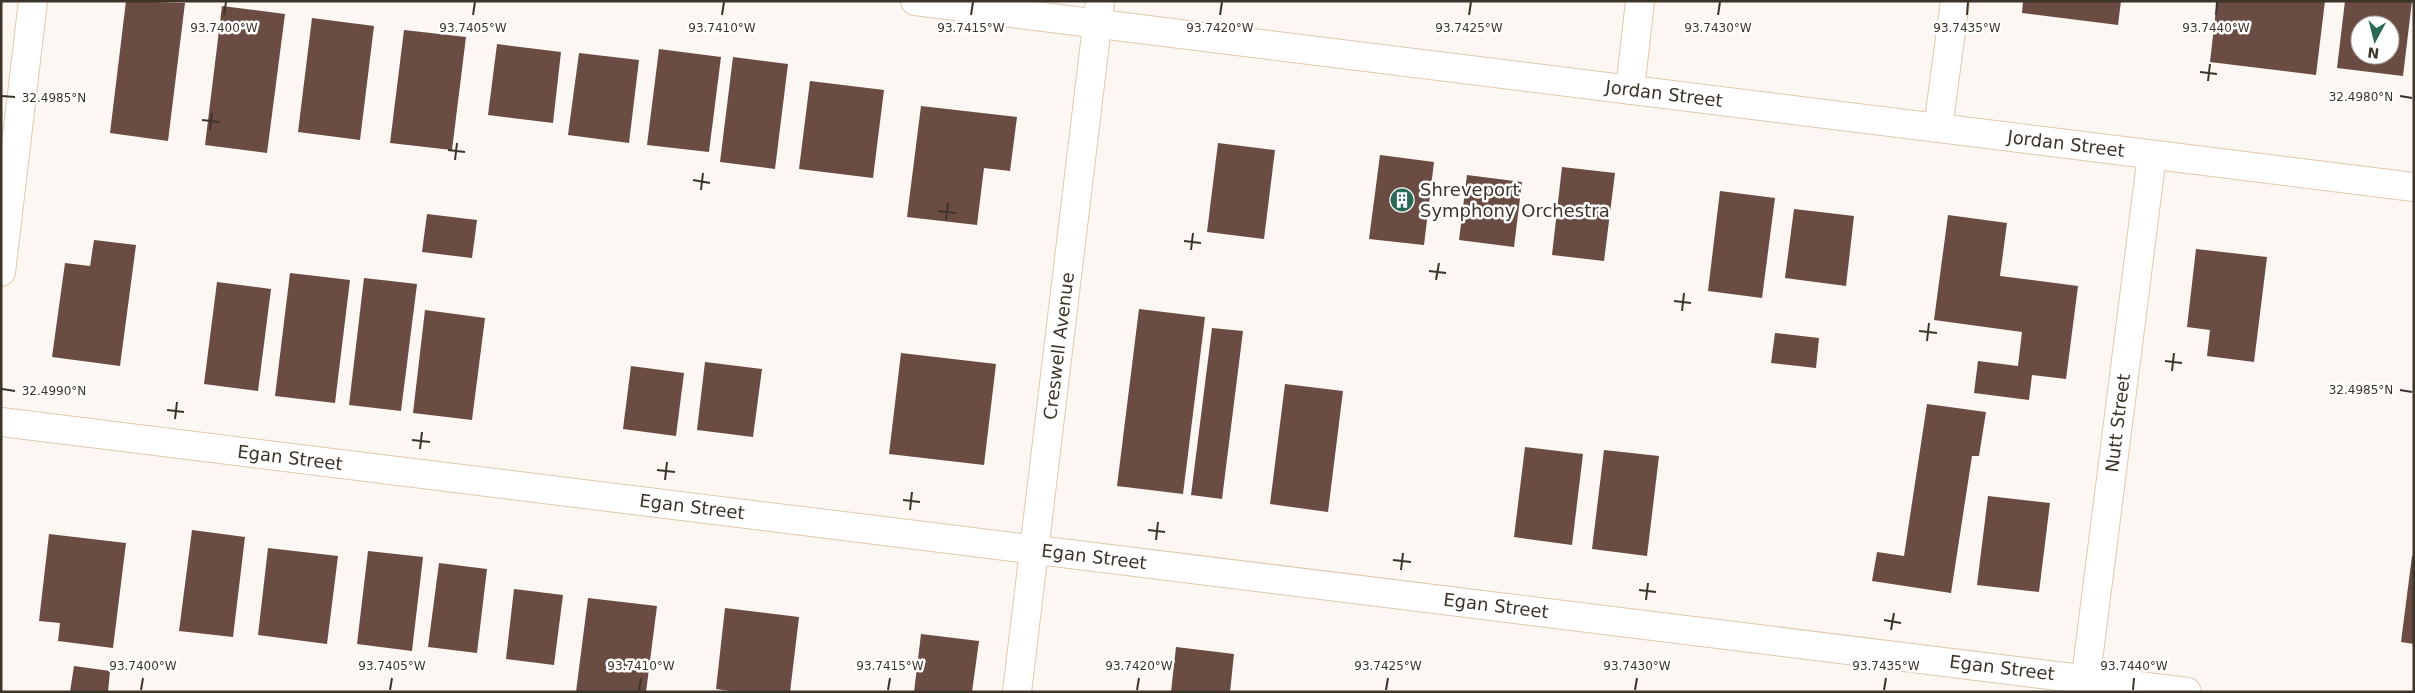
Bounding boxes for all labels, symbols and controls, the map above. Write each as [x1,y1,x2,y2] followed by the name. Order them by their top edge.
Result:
[2350,15,2400,65] north arrow
[190,21,258,35] text: 93.7400°W
[439,21,507,35] text: 93.7405°W
[688,21,756,35] text: 93.7410°W
[937,21,1005,35] text: 93.7415°W
[1186,21,1254,35] text: 93.7420°W
[1435,21,1503,35] text: 93.7425°W
[1684,21,1752,35] text: 93.7430°W
[1933,21,2001,35] text: 93.7435°W
[2182,21,2250,35] text: 93.7440°W
[2367,44,2380,62] text: N
[1603,76,1724,111] street label: Jordan Street
[2329,90,2393,104] text: 32.4980°N
[22,91,86,105] text: 32.4985°N
[2005,126,2126,161] street label: Jordan Street
[1420,179,1610,221] place label: Shreveport Symphony Orchestra
[1389,187,1415,213] building icon: Shreveport Symphony Orchestra
[1039,271,1078,421] street label: Creswell Avenue
[2101,372,2134,474] street label: Nutt Street
[2329,383,2393,397] text: 32.4985°N
[22,384,86,398] text: 32.4990°N
[236,441,344,474] street label: Egan Street
[638,490,746,523] street label: Egan Street
[1040,540,1148,573] street label: Egan Street
[1442,589,1550,622] street label: Egan Street
[1948,651,2056,684] street label: Egan Street
[109,659,177,673] text: 93.7400°W
[358,659,426,673] text: 93.7405°W
[607,659,675,673] text: 93.7410°W
[856,659,924,673] text: 93.7415°W
[1105,659,1173,673] text: 93.7420°W
[1354,659,1422,673] text: 93.7425°W
[1603,659,1671,673] text: 93.7430°W
[1852,659,1920,673] text: 93.7435°W
[2100,659,2168,673] text: 93.7440°W

